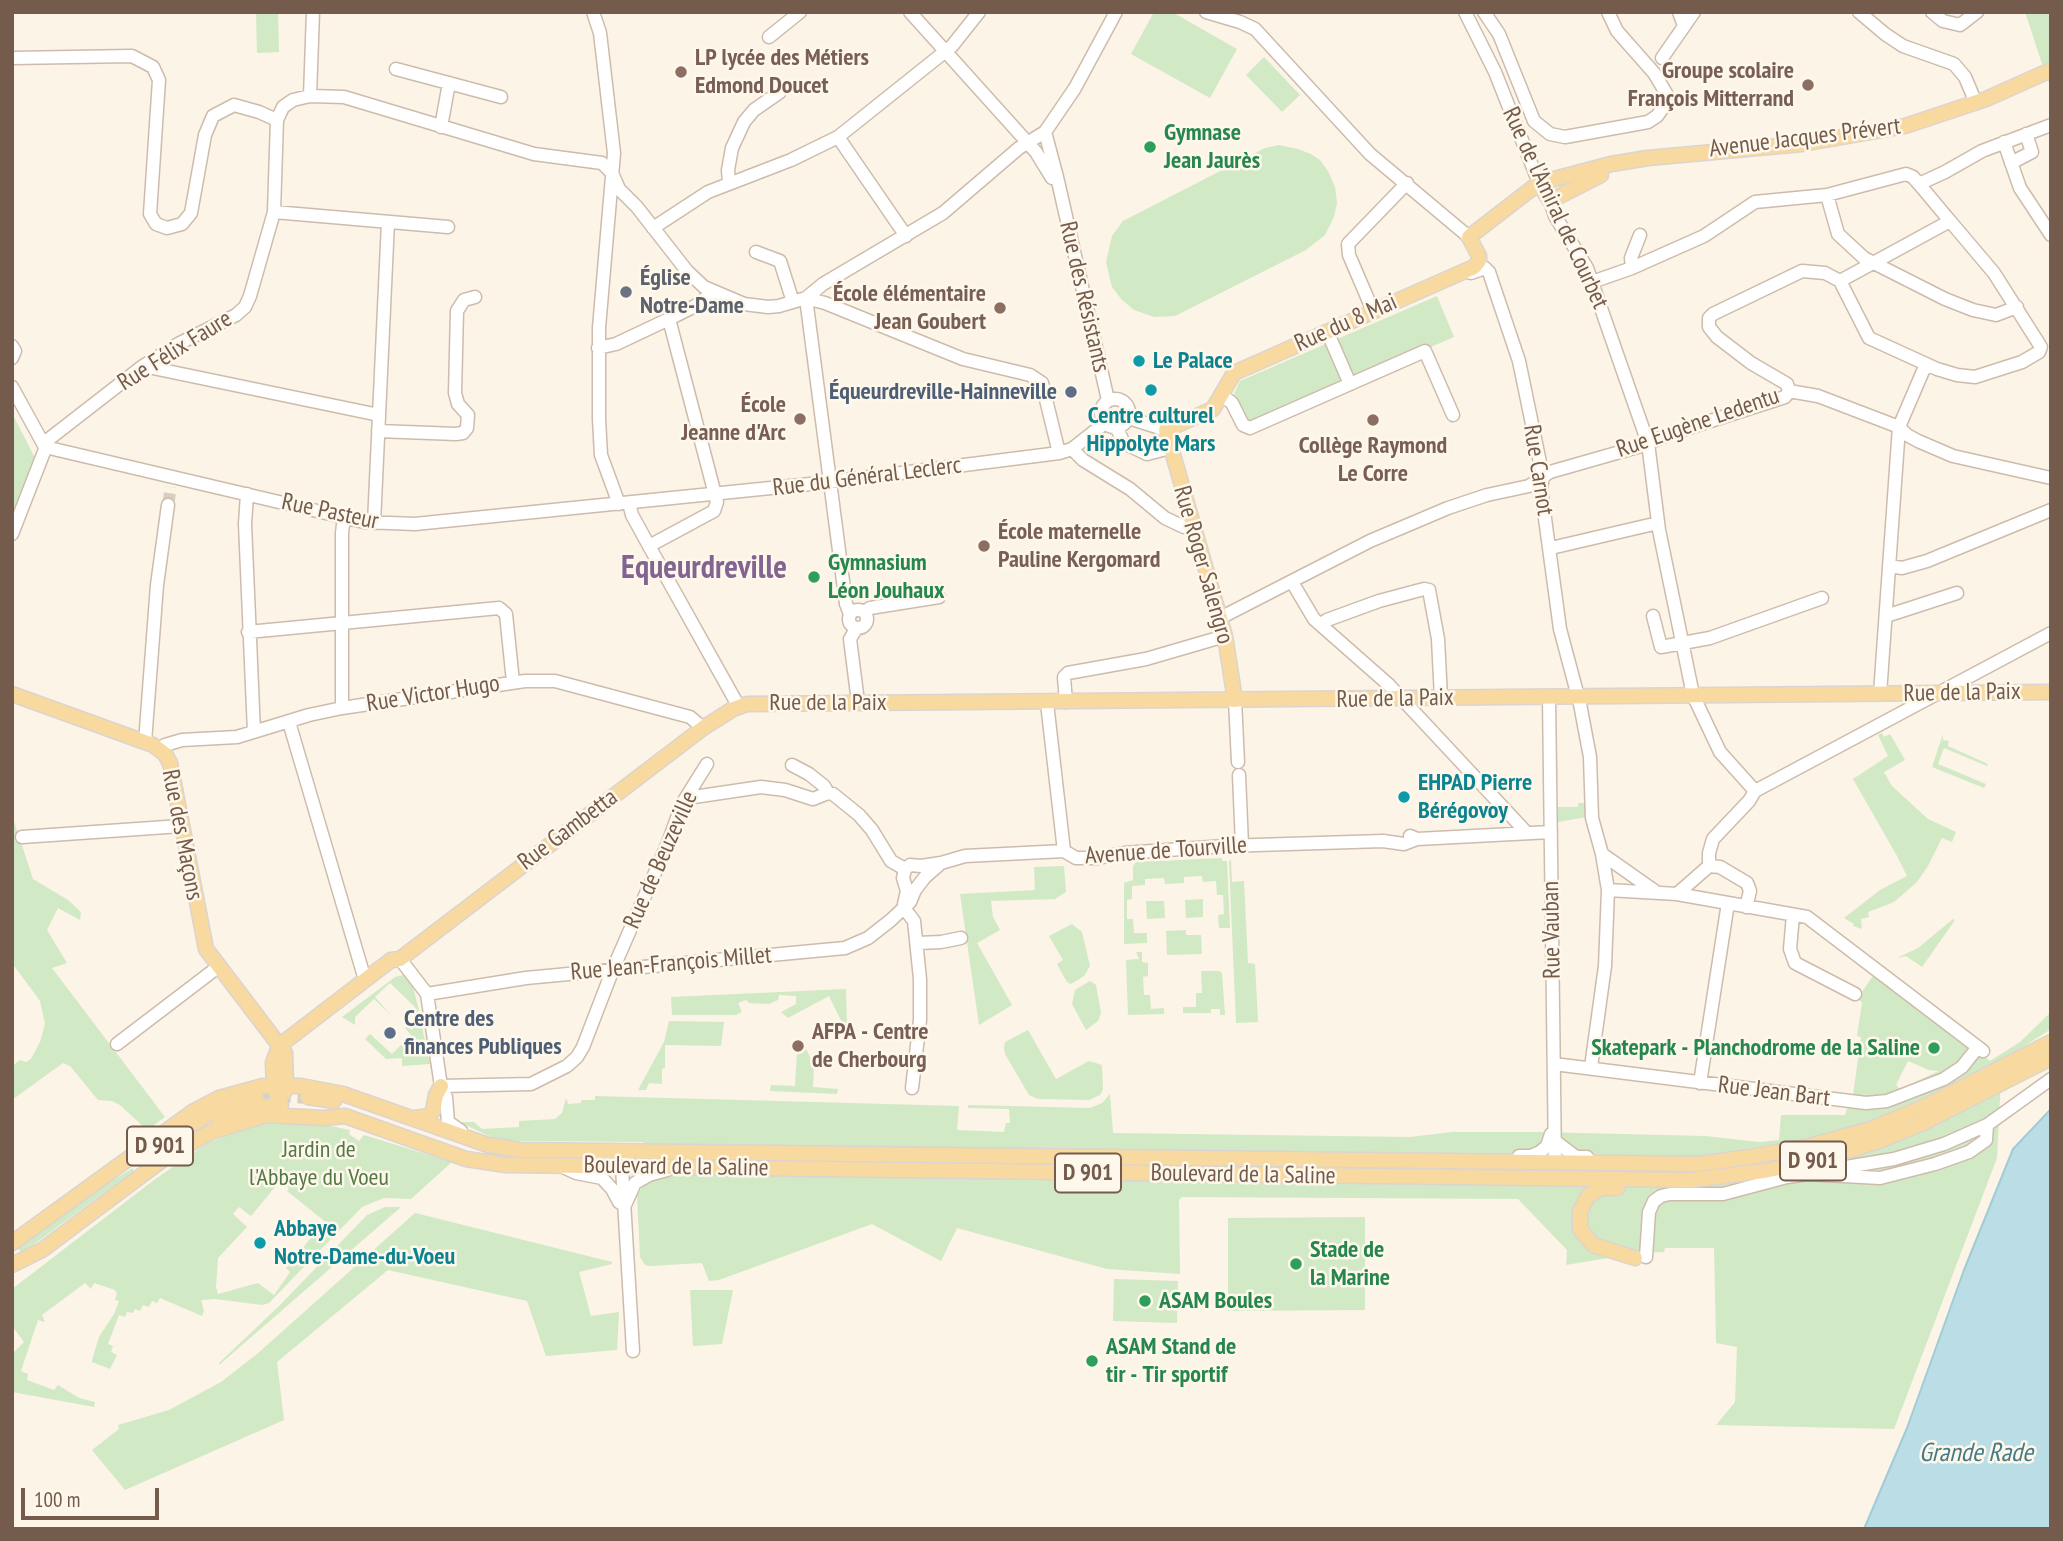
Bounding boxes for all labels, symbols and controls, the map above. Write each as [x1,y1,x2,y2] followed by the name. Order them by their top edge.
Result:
[695,44,869,100] place label: LP lycée des Métiers Edmond Doucet
[1628,57,1794,113] place label: Groupe scolaire François Mitterrand
[673,64,689,80] marker: LP lycée des Métiers Edmond Doucet
[1800,77,1816,93] marker: Groupe scolaire François Mitterrand
[1496,103,1614,313] street label: Rue de l'Amiral de Courbet
[1708,112,1902,164] street label: Avenue Jacques Prévert
[1164,119,1260,175] place label: Gymnase Jean Jaurès
[1142,139,1158,155] marker: Gymnase Jean Jaurès
[1053,219,1115,375] street label: Rue des Résistants
[640,264,744,320] place label: Église Notre-Dame
[833,280,986,336] place label: École élémentaire Jean Goubert
[618,284,634,300] marker: Église Notre-Dame
[1290,288,1402,358] street label: Rue du 8 Mai
[992,300,1008,316] marker: École élémentaire Jean Goubert
[113,305,237,397] street label: Rue Félix Faure
[1153,347,1233,375] place label: Le Palace
[1131,353,1147,369] marker: Le Palace
[829,378,1057,406] place label: Équeurdreville-Hainneville
[1143,382,1159,398] marker: Centre culturel Hippolyte Mars
[1613,382,1783,464] street label: Rue Eugène Ledentu
[1063,384,1079,400] marker: Équeurdreville-Hainneville
[681,391,786,447] place label: École Jeanne d'Arc
[1087,402,1215,458] place label: Centre culturel Hippolyte Mars
[792,411,808,427] marker: École Jeanne d'Arc
[1365,412,1381,428] marker: Collège Raymond Le Corre
[1517,423,1559,517] street label: Rue Carnot
[1299,432,1447,488] place label: Collège Raymond Le Corre
[771,451,963,503] street label: Rue du Général Leclerc
[1167,483,1239,647] street label: Rue Roger Salengro
[279,488,381,536] street label: Rue Pasteur
[998,518,1160,574] place label: École maternelle Pauline Kergomard
[976,538,992,554] marker: École maternelle Pauline Kergomard
[828,549,944,605] place label: Gymnasium Léon Jouhaux
[621,550,787,588] district label: Equeurdreville
[806,569,822,585] marker: Gymnasium Léon Jouhaux
[364,669,502,719] street label: Rue Victor Hugo
[1903,678,2021,708] street label: Rue de la Paix
[1336,684,1454,714] street label: Rue de la Paix
[769,689,887,717] street label: Rue de la Paix
[155,767,209,903] street label: Rue des Maçons
[1418,769,1532,825] place label: EHPAD Pierre Bérégovoy
[513,783,623,877] street label: Rue Gambetta
[618,787,704,933] street label: Rue de Beuzeville
[1396,789,1412,805] marker: EHPAD Pierre Bérégovoy
[1084,831,1248,871] street label: Avenue de Tourville
[1537,881,1567,979] street label: Rue Vauban
[569,941,773,987] street label: Rue Jean-François Millet
[404,1005,562,1061] place label: Centre des finances Publiques
[812,1018,929,1074] place label: AFPA - Centre de Cherbourg
[382,1025,398,1041] marker: Centre des finances Publiques
[1591,1034,1920,1062] place label: Skatepark - Planchodrome de la Saline
[790,1038,806,1054] marker: AFPA - Centre de Cherbourg
[1926,1040,1942,1056] marker: Skatepark - Planchodrome de la Saline
[1716,1071,1832,1113] street label: Rue Jean Bart
[127,1126,193,1166] road number: D 901
[249,1136,389,1192] park label: Jardin de l'Abbaye du Voeu
[1780,1142,1846,1180] road number: D 901
[583,1151,769,1183] street label: Boulevard de la Saline
[1055,1154,1121,1192] road number: D 901
[1150,1159,1336,1191] street label: Boulevard de la Saline
[274,1215,455,1271] place label: Abbaye Notre-Dame-du-Voeu
[252,1235,268,1251] marker: Abbaye Notre-Dame-du-Voeu
[1310,1236,1390,1292] place label: Stade de la Marine
[1288,1256,1304,1272] marker: Stade de la Marine
[1159,1287,1272,1315] place label: ASAM Boules
[1137,1293,1153,1309] marker: ASAM Boules
[1106,1333,1236,1389] place label: ASAM Stand de tir - Tir sportif
[1084,1353,1100,1369] marker: ASAM Stand de tir - Tir sportif
[1919,1438,2033,1470] water label: Grande Rade
[24,1474,163,1518] scale bar
[34,1486,80,1513] text: 100 m

